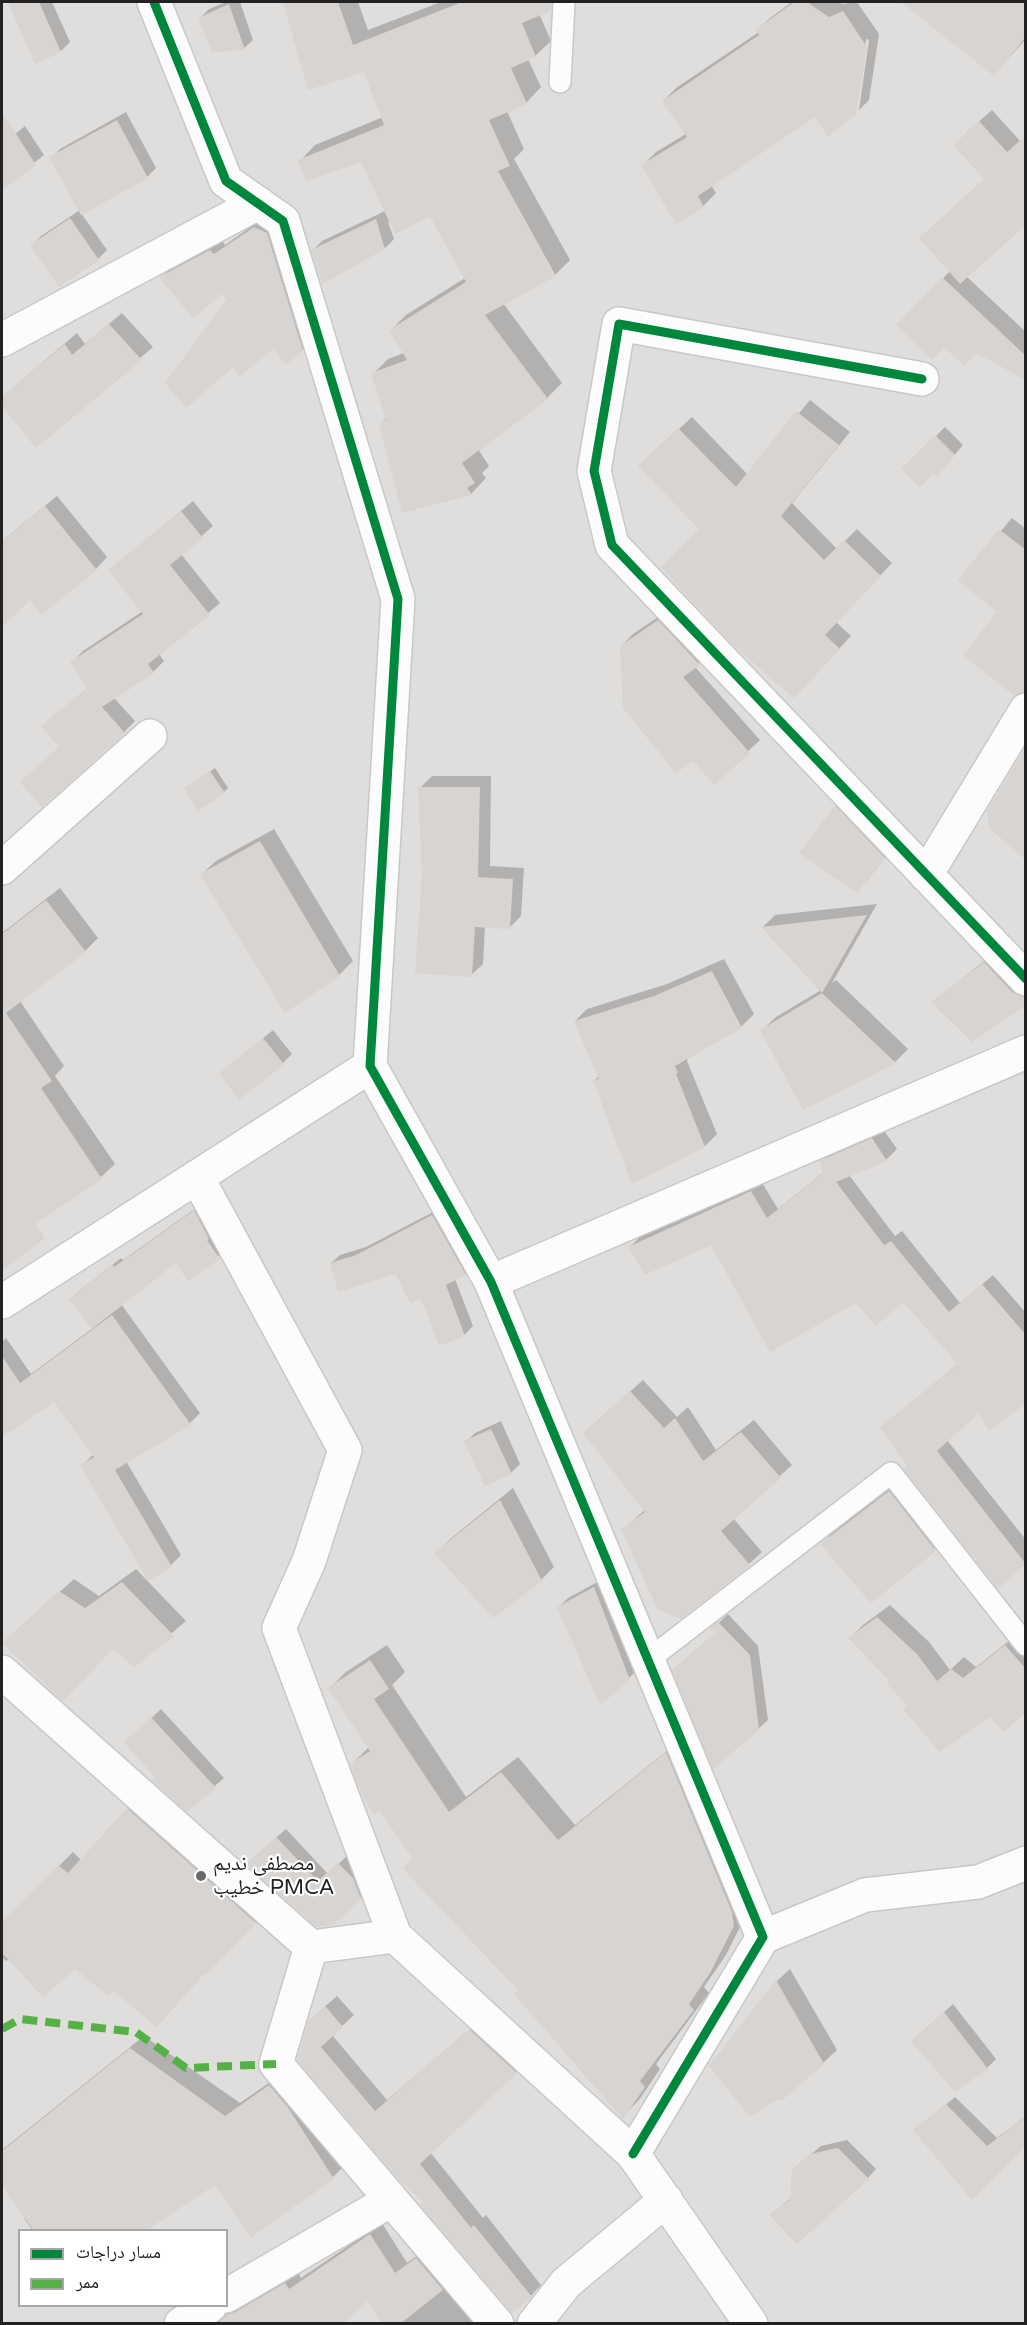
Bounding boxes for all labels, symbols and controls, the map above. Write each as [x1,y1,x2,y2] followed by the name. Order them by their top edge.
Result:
[213,1851,334,1901] place label: مصطفى نديم خطيب PMCA
[194,1869,208,1883] marker: مصطفى نديم خطيب PMCA
[18,2229,228,2307] legend
[76,2241,161,2263] text: مسار دراجات
[76,2271,99,2293] text: ممر

